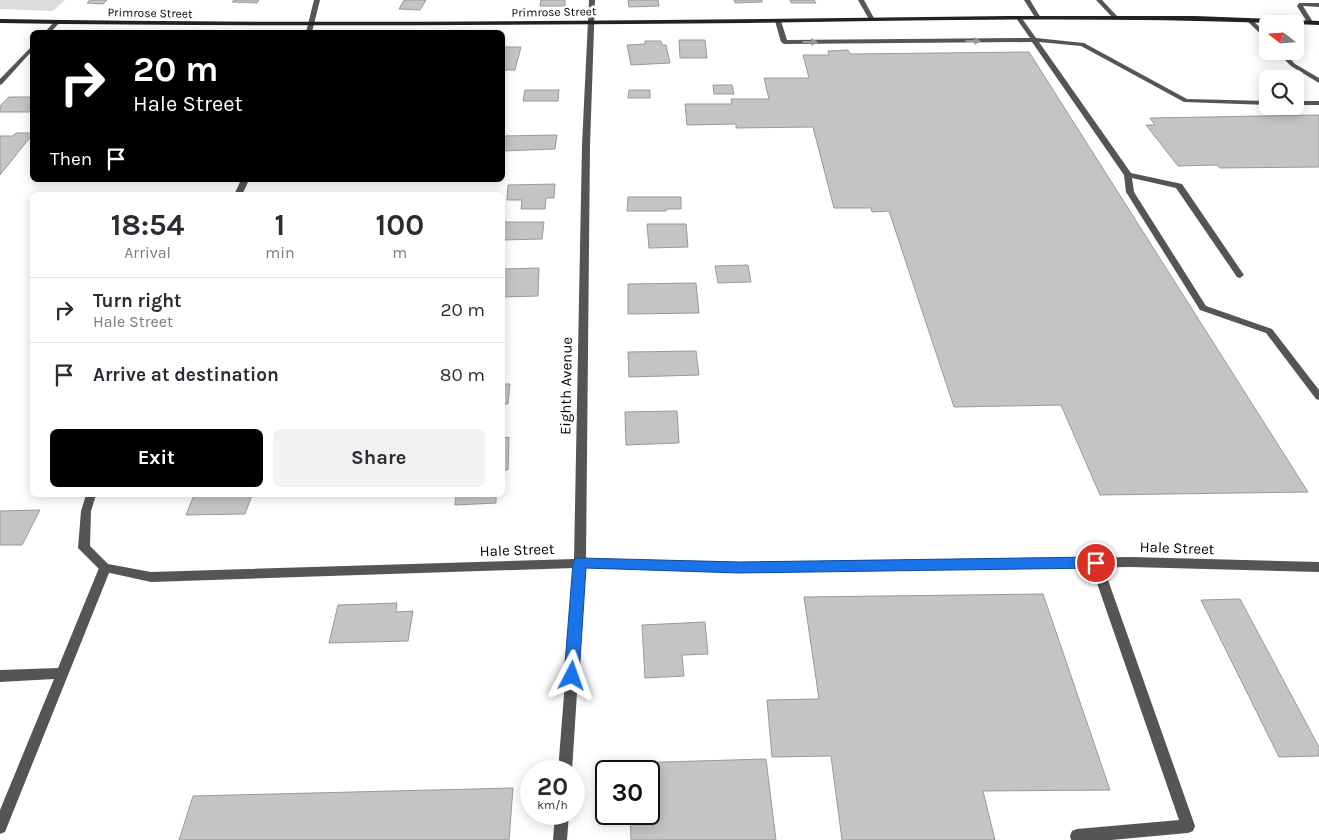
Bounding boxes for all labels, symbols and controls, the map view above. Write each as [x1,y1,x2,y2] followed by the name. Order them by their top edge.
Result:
[511,4,597,20] street label: Primrose Street
[107,5,193,21] street label: Primrose Street
[1259,15,1304,60] north arrow
[1259,15,1304,115] map controls
[965,37,981,45] one-way arrow
[802,38,818,46] one-way arrow
[133,49,218,90] text: 20 m
[50,50,115,115] icon: right
[1259,70,1304,115] button: search
[133,91,243,117] text: Hale Street
[102,145,130,173] icon: arrive
[50,148,92,170] text: Then
[111,207,184,243] text: 18:54
[275,207,285,243] text: 1
[375,207,424,243] text: 100
[124,243,171,262] text: Arrival
[265,243,295,262] text: min
[392,243,407,262] text: m
[93,290,182,312] text: Turn right
[50,296,78,324] icon: right
[440,299,485,321] text: 20 m
[93,312,173,331] text: Hale Street
[556,337,576,435] street label: Eighth Avenue
[50,361,78,389] icon: arrive
[93,364,279,386] text: Arrive at destination
[440,364,485,386] text: 80 m
[50,429,263,487] button: Exit
[273,429,485,487] button: Share
[1139,538,1215,558] street label: Hale Street
[479,540,555,560] street label: Hale Street
[1075,542,1117,584] pin
[1082,549,1110,577] icon: arrive
[545,649,597,701] position arrow
[595,760,660,825] speed limit sign: 30
[537,772,568,801] text: 20
[537,798,568,812] text: km/h

